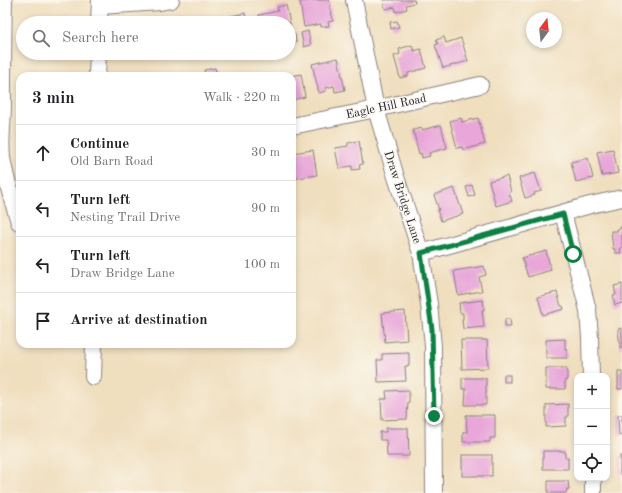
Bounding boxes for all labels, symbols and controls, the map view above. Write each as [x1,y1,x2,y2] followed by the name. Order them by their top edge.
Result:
[526,12,562,48] north arrow
[16,16,296,60] search box
[30,27,52,49] icon: search
[62,31,139,46] text: Search here
[32,90,75,107] text: 3 min
[203,91,280,104] text: Walk · 220 m
[345,93,428,121] street label: Eagle Hill Road
[70,137,129,152] text: Continue
[32,142,54,164] icon: ahead
[251,146,280,159] text: 30 m
[381,150,423,246] street label: Draw Bridge Lane
[70,155,153,168] text: Old Barn Road
[70,193,130,208] text: Turn left
[32,198,54,220] icon: left
[251,202,280,215] text: 90 m
[70,211,180,224] text: Nesting Trail Drive
[564,245,582,263] route start
[70,249,130,264] text: Turn left
[32,254,54,276] icon: left
[243,258,280,271] text: 100 m
[70,267,175,280] text: Draw Bridge Lane
[32,310,54,332] icon: arrive
[70,313,208,328] text: Arrive at destination
[574,373,610,481] map controls
[574,373,610,409] button: +
[425,407,443,425] route end
[574,409,610,445] button: −
[574,445,610,481] button: locate

